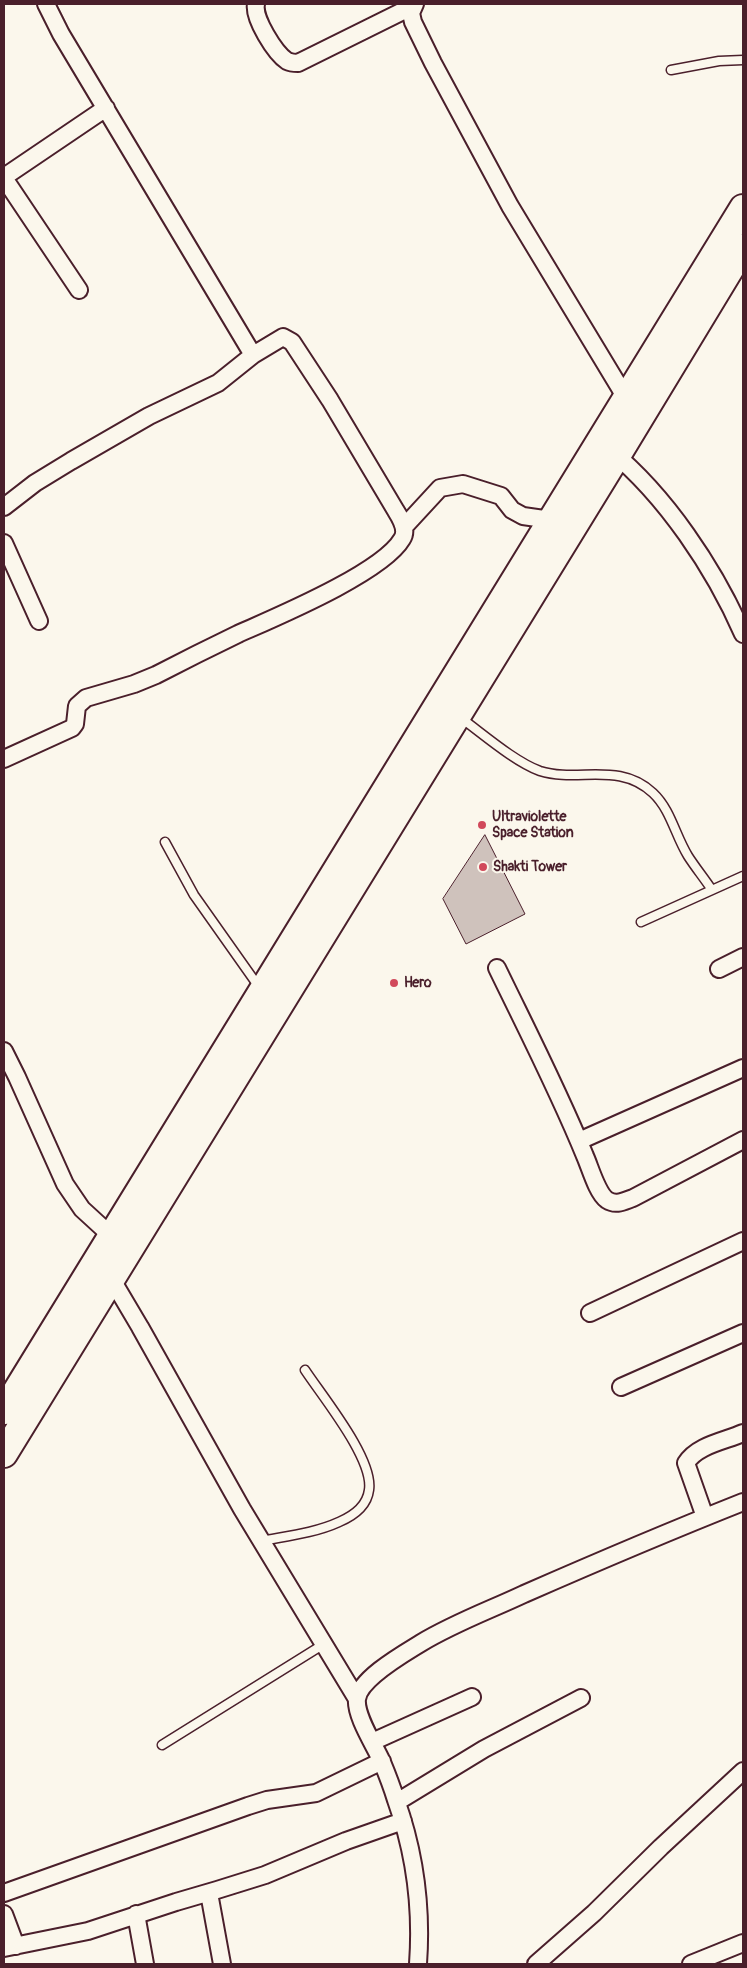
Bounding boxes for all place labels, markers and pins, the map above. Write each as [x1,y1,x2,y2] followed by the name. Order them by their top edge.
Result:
[492,809,574,842] place label: Ultraviolette Space Station
[476,819,488,831] marker: Ultraviolette Space Station
[493,859,567,875] place label: Shakti Tower
[477,861,489,873] marker: Shakti Tower
[404,975,431,991] place label: Hero
[388,977,400,989] marker: Hero

